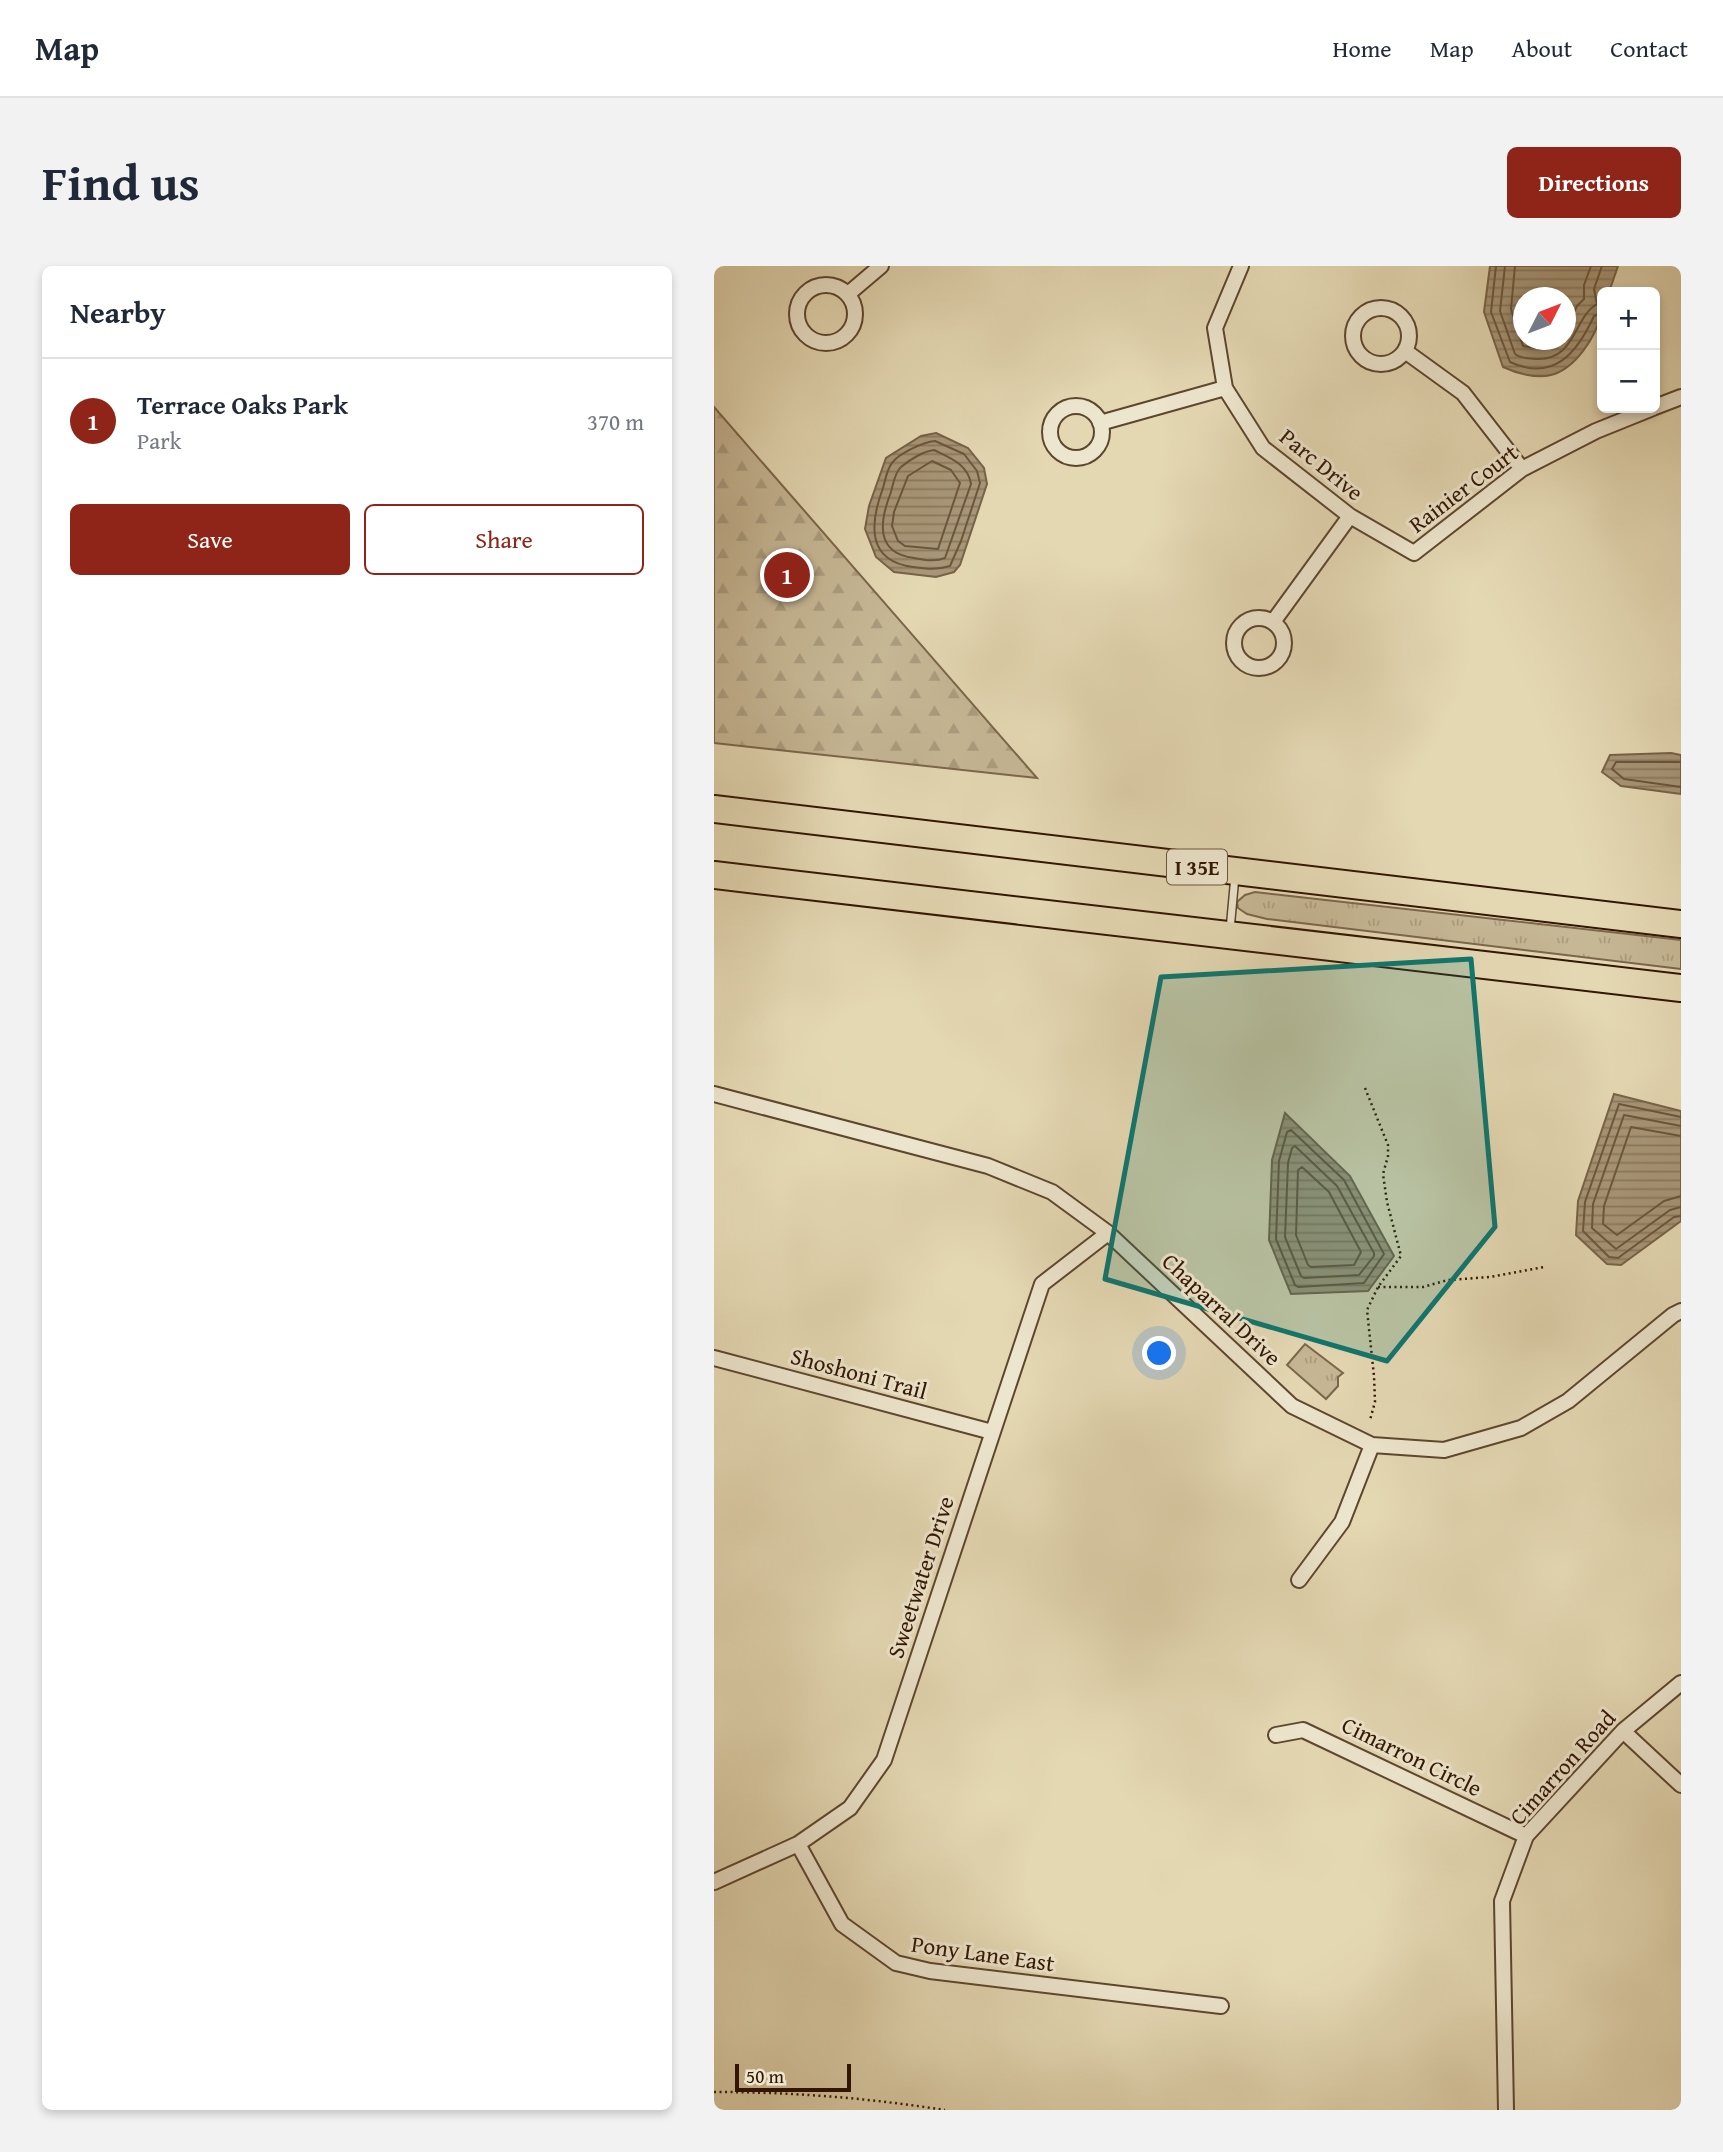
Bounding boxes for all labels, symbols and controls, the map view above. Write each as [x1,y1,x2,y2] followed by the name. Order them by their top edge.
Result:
[35,24,99,72] text: Map
[1333,31,1392,66] text: Home
[1430,31,1474,66] text: Map
[1512,31,1572,66] text: About
[1610,31,1688,66] text: Contact
[42,146,200,218] text: Find us
[1507,147,1681,218] button: Directions
[1513,287,1576,350] north arrow
[1597,287,1660,413] map controls
[1597,287,1660,350] button: +
[70,290,166,334] text: Nearby
[1597,350,1660,413] button: −
[137,385,348,424] text: Terrace Oaks Park
[87,405,99,438] text: 1
[587,405,644,438] text: 370 m
[1273,420,1371,508] street label: Parc Drive
[137,424,181,457] text: Park
[1401,436,1525,540] street label: Rainier Court
[70,504,350,575] button: Save
[364,504,644,575] button: Share
[764,549,810,601] pin: 1
[1167,850,1227,884] road number: I 35E
[1155,1245,1289,1373] street label: Chaparral Drive
[1142,1336,1176,1370] your location
[787,1339,931,1407] street label: Shoshoni Trail
[878,1492,962,1662] street label: Sweetwater Drive
[1501,1702,1623,1832] street label: Cimarron Road
[1336,1708,1488,1804] street label: Cimarron Circle
[909,1927,1057,1979] street label: Pony Lane East
[735,2061,850,2093] scale bar
[746,2062,784,2090] text: 50 m

